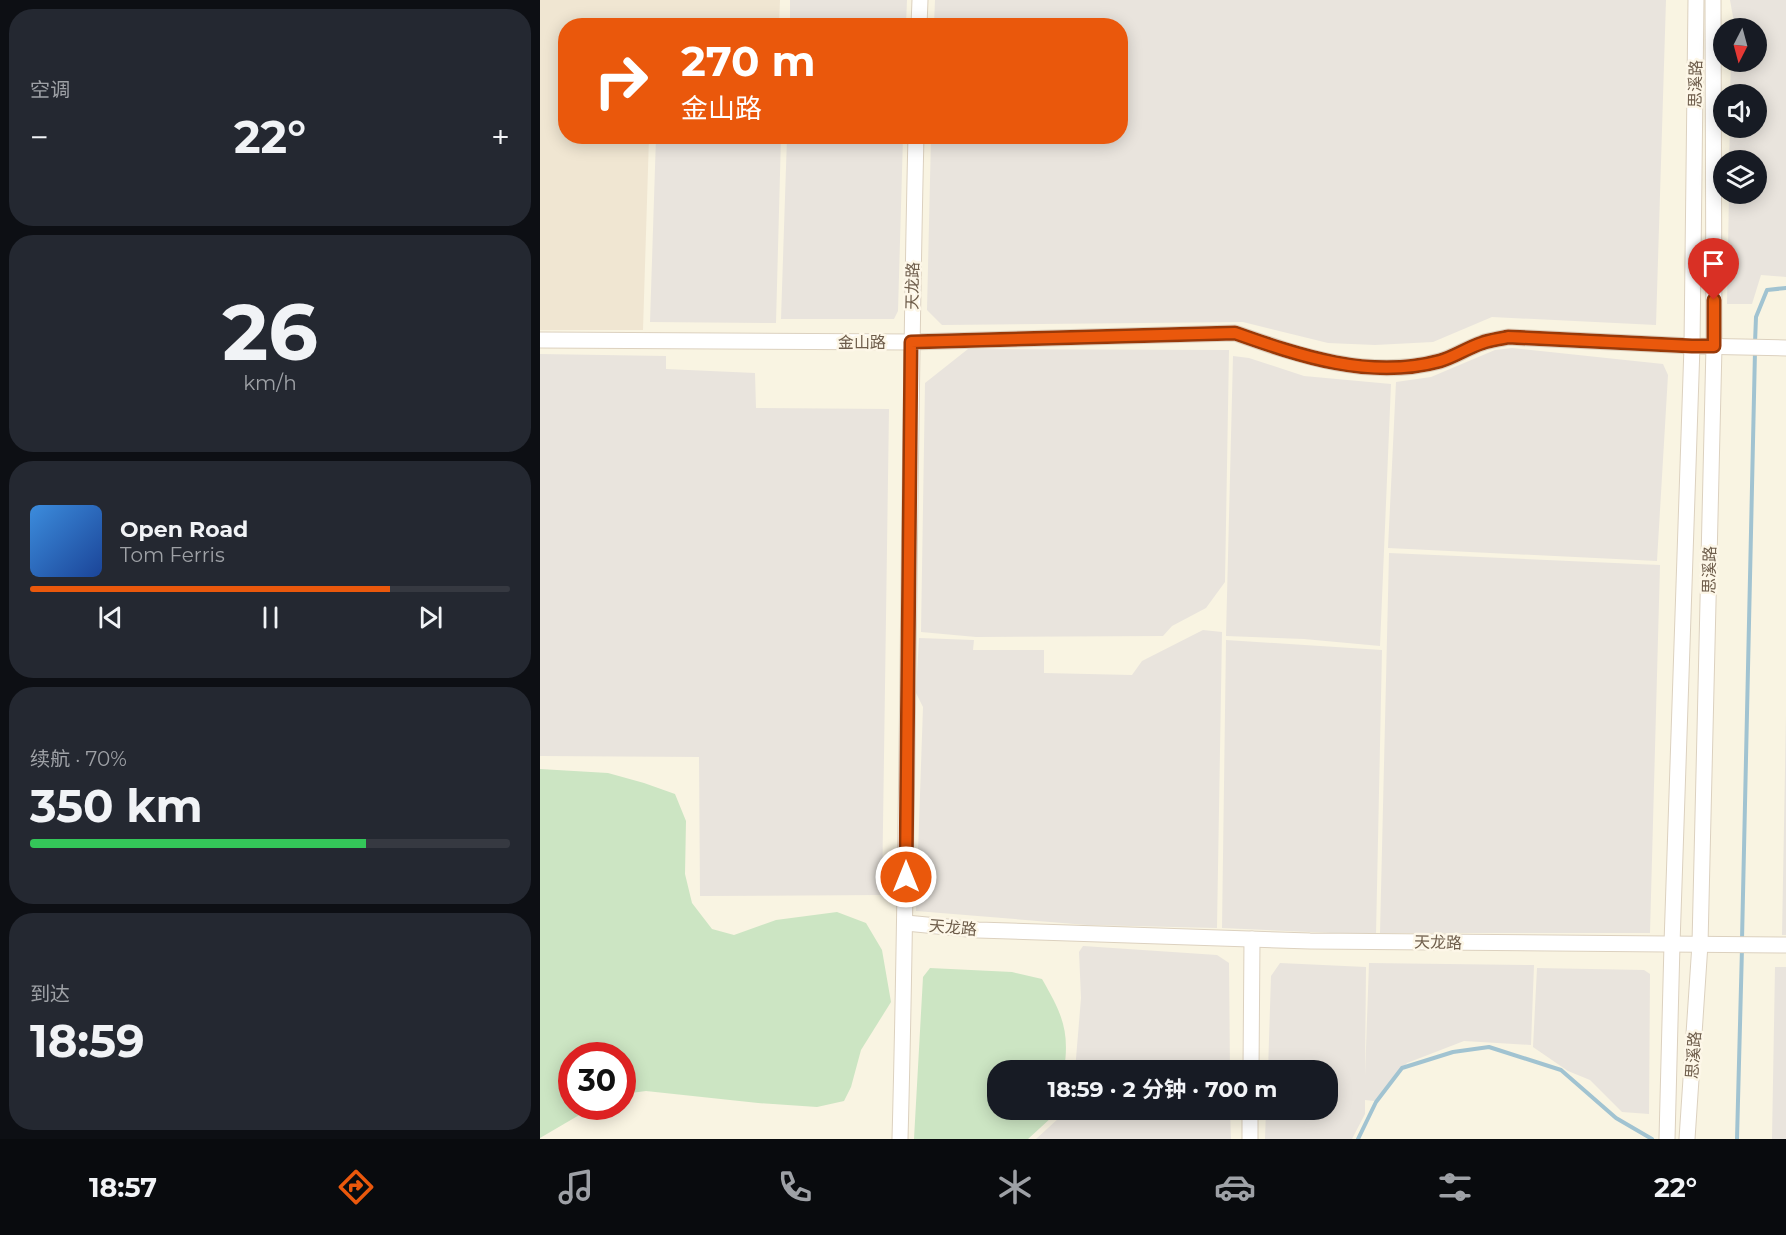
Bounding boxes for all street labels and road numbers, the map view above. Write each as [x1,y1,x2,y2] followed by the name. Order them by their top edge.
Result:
[1686,60,1705,108] street label: 思溪路
[903,262,922,310] street label: 天龙路
[838,333,886,352] street label: 金山路
[1700,546,1719,594] street label: 思溪路
[928,916,978,939] street label: 天龙路
[1414,933,1462,952] street label: 天龙路
[1682,1030,1705,1080] street label: 思溪路

